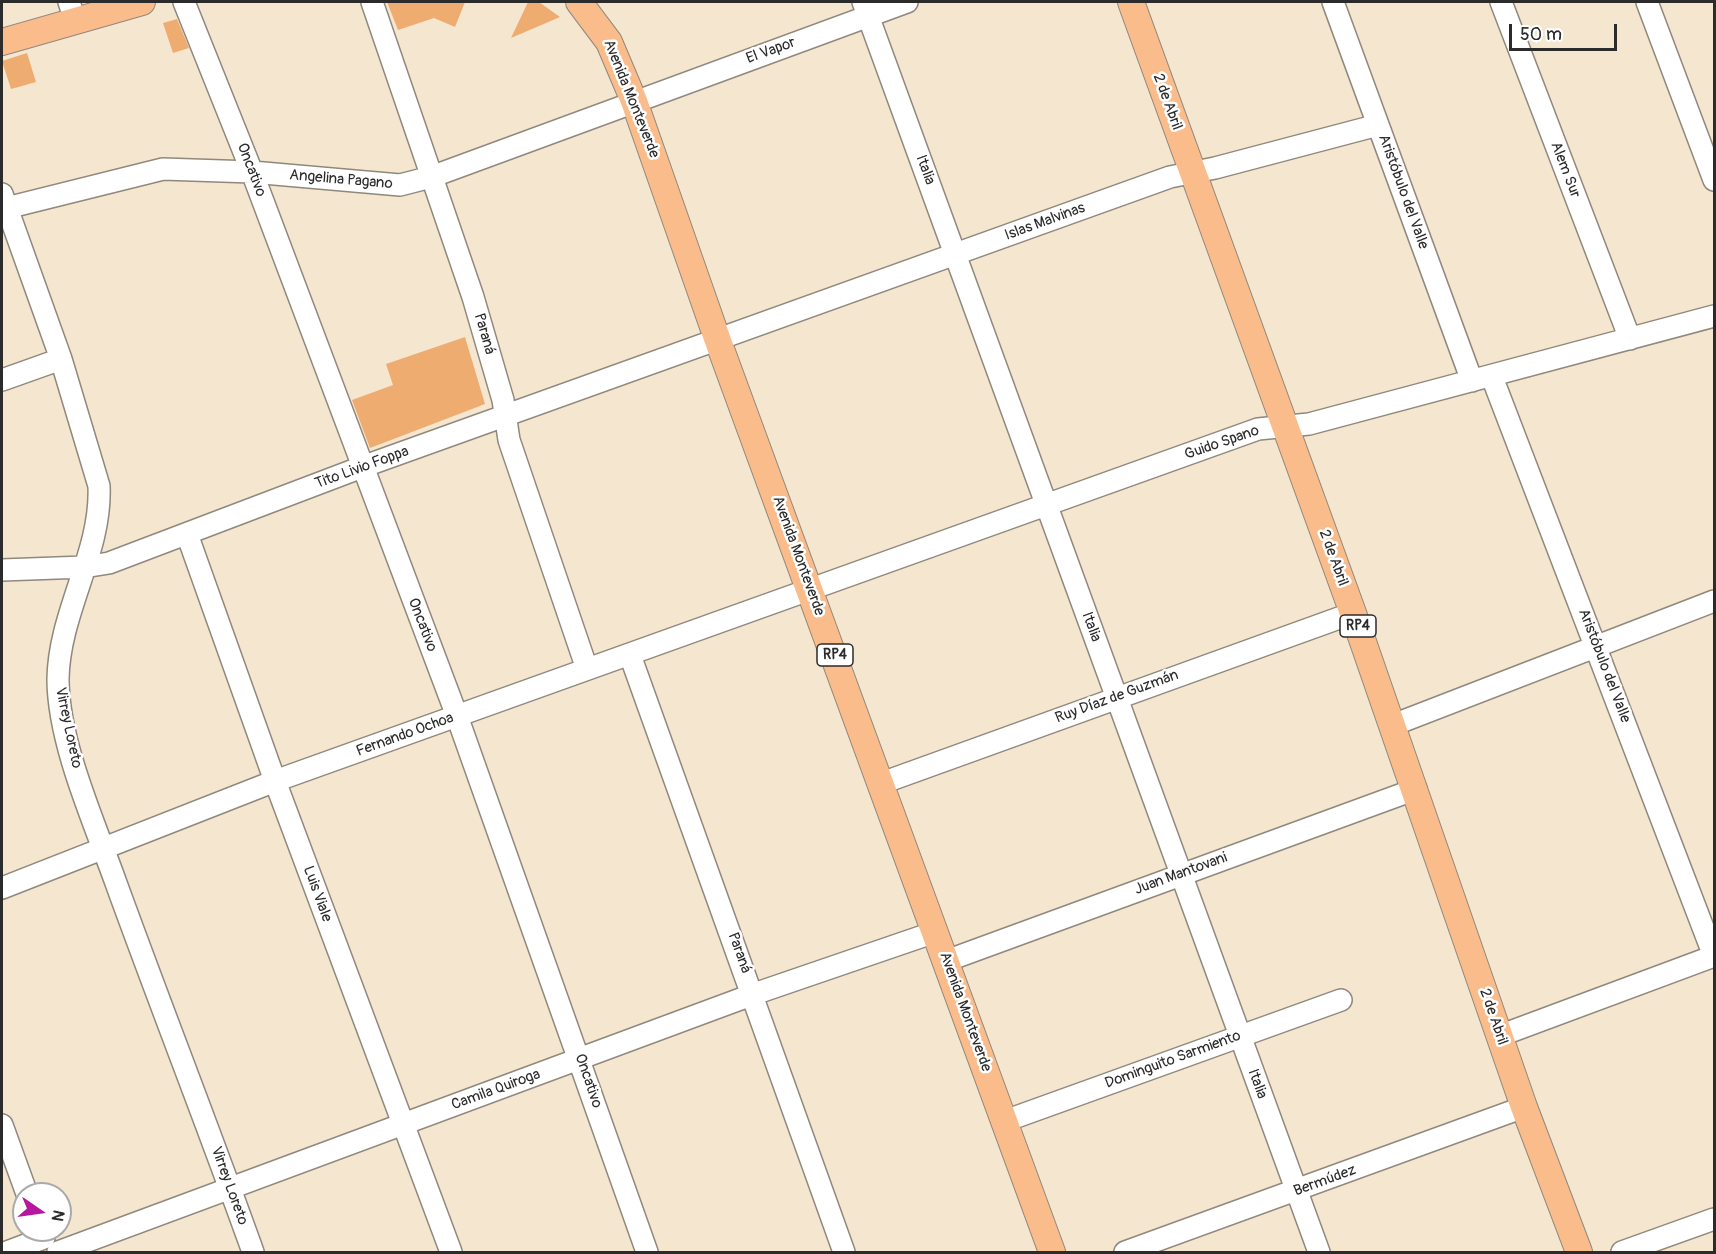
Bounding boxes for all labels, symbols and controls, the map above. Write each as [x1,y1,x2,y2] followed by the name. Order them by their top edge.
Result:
[1512,12,1620,50] scale bar
[1520,23,1562,46] text: 50 m
[744,34,798,68] street label: El Vapor
[599,37,663,161] street label: Avenida Monteverde
[1149,71,1185,133] street label: 2 de Abril
[1374,132,1432,252] street label: Aristóbulo del Valle
[1546,139,1584,201] street label: Alem Sur
[233,141,269,199] street label: Oncativo
[911,153,939,187] street label: Italia
[289,167,393,193] street label: Angelina Pagano
[1002,199,1088,245] street label: Islas Malvinas
[470,311,498,357] street label: Paraná
[1182,422,1262,464] street label: Guido Spano
[313,443,411,493] street label: Tito Livio Foppa
[768,494,828,618] street label: Avenida Monteverde
[1315,527,1351,589] street label: 2 de Abril
[404,596,440,654] street label: Oncativo
[1574,606,1634,726] street label: Aristóbulo del Valle
[1077,610,1105,644] street label: Italia
[1340,615,1376,637] road number: RP4
[817,644,853,666] road number: RP4
[1053,666,1181,728] street label: Ruy Díaz de Guzmán
[51,686,85,770] street label: Virrey Loreto
[354,709,456,761] street label: Fernando Ochoa
[1132,849,1230,899] street label: Juan Mantovani
[299,864,335,924] street label: Luis Viale
[723,930,755,976] street label: Paraná
[935,950,995,1074] street label: Avenida Monteverde
[1475,986,1511,1048] street label: 2 de Abril
[1103,1027,1243,1093] street label: Dominguito Sarmiento
[570,1052,606,1110] street label: Oncativo
[449,1066,543,1114] street label: Camila Quiroga
[1243,1067,1271,1101] street label: Italia
[206,1144,252,1228] street label: Virrey Loreto
[1291,1161,1359,1201] street label: Bermúdez
[12,1182,72,1242] north arrow
[47,1208,69,1223] text: N

